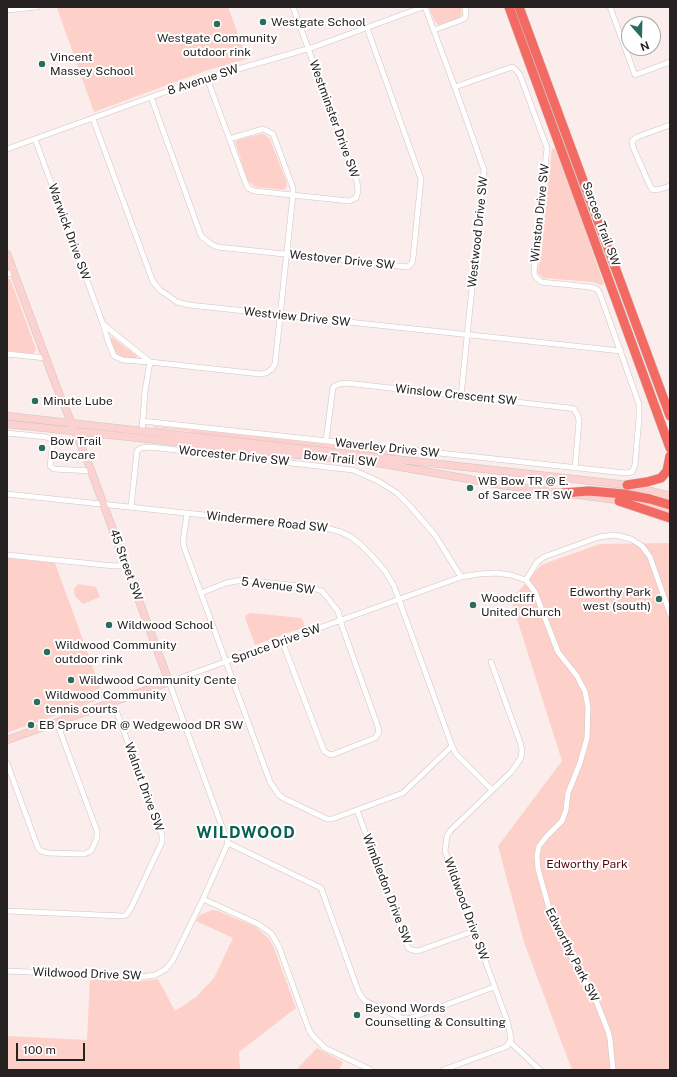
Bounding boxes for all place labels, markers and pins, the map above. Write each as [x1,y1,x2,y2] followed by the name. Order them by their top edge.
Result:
[271,15,366,29] place label: Westgate School
[258,17,268,27] marker: Westgate School
[212,19,222,29] marker: Westgate Community outdoor rink
[157,31,277,59] place label: Westgate Community outdoor rink
[50,50,134,78] place label: Vincent Massey School
[37,59,47,69] marker: Vincent Massey School
[43,394,113,408] place label: Minute Lube
[30,396,40,406] marker: Minute Lube
[50,434,102,462] place label: Bow Trail Daycare
[37,443,47,453] marker: Bow Trail Daycare
[478,474,572,502] place label: WB Bow TR @ E. of Sarcee TR SW
[465,483,475,493] marker: WB Bow TR @ E. of Sarcee TR SW
[570,585,651,613] place label: Edworthy Park west (south)
[481,591,561,619] place label: Woodcliff United Church
[654,594,664,604] marker: Edworthy Park west (south)
[468,600,478,610] marker: Woodcliff United Church
[117,618,213,632] place label: Wildwood School
[104,620,114,630] marker: Wildwood School
[55,638,177,666] place label: Wildwood Community outdoor rink
[42,647,52,657] marker: Wildwood Community outdoor rink
[79,673,237,687] place label: Wildwood Community Cente
[66,675,76,685] marker: Wildwood Community Cente
[45,688,167,716] place label: Wildwood Community tennis courts
[32,697,42,707] marker: Wildwood Community tennis courts
[39,718,243,732] place label: EB Spruce DR @ Wedgewood DR SW
[26,720,36,730] marker: EB Spruce DR @ Wedgewood DR SW
[365,1001,506,1029] place label: Beyond Words Counselling & Consulting
[352,1010,362,1020] marker: Beyond Words Counselling & Consulting

